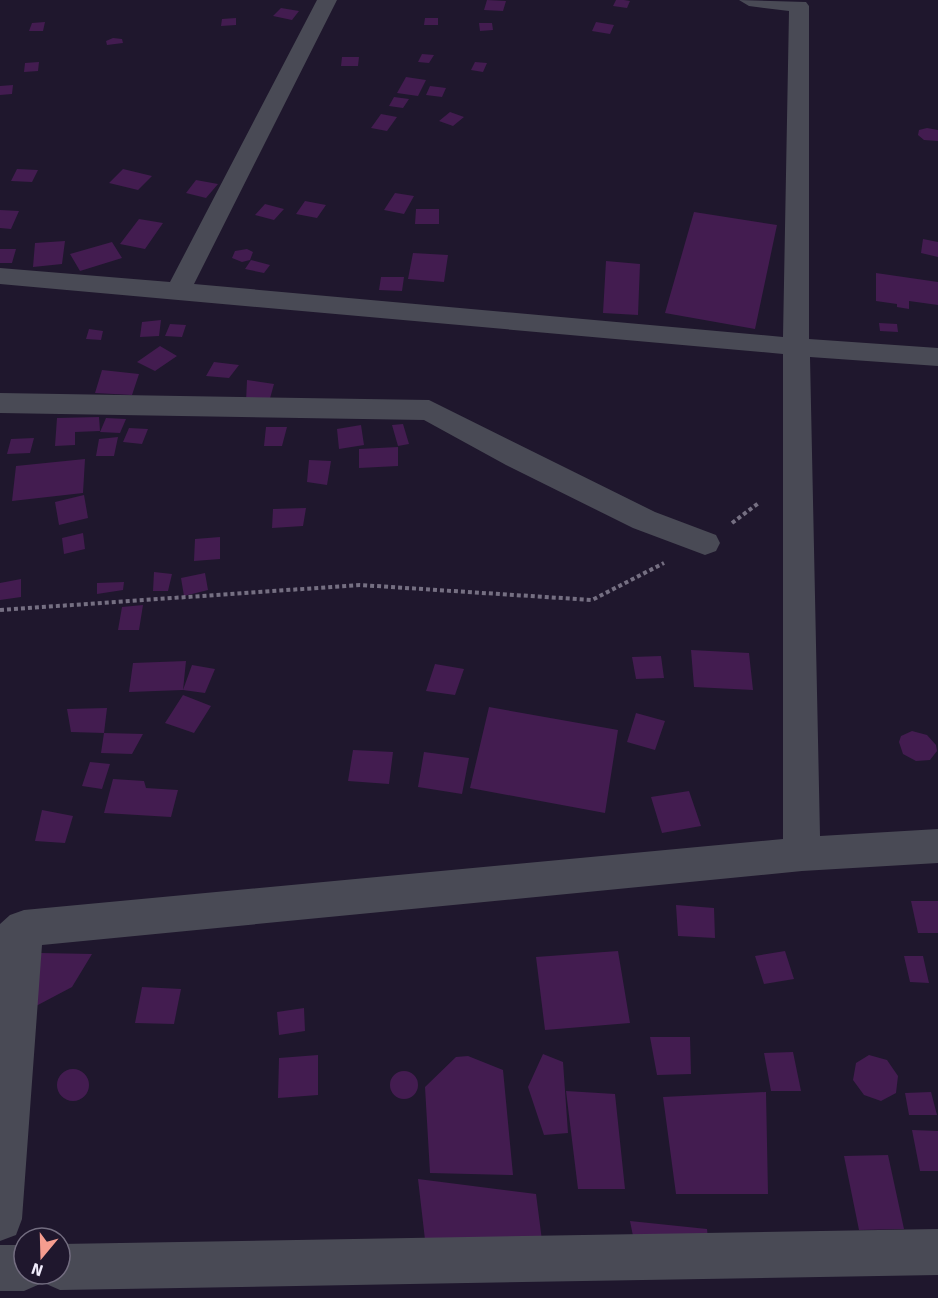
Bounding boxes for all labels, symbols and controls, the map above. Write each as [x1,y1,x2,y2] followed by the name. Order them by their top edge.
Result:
[12,1226,72,1286] north arrow
[29,1258,46,1281] text: N

